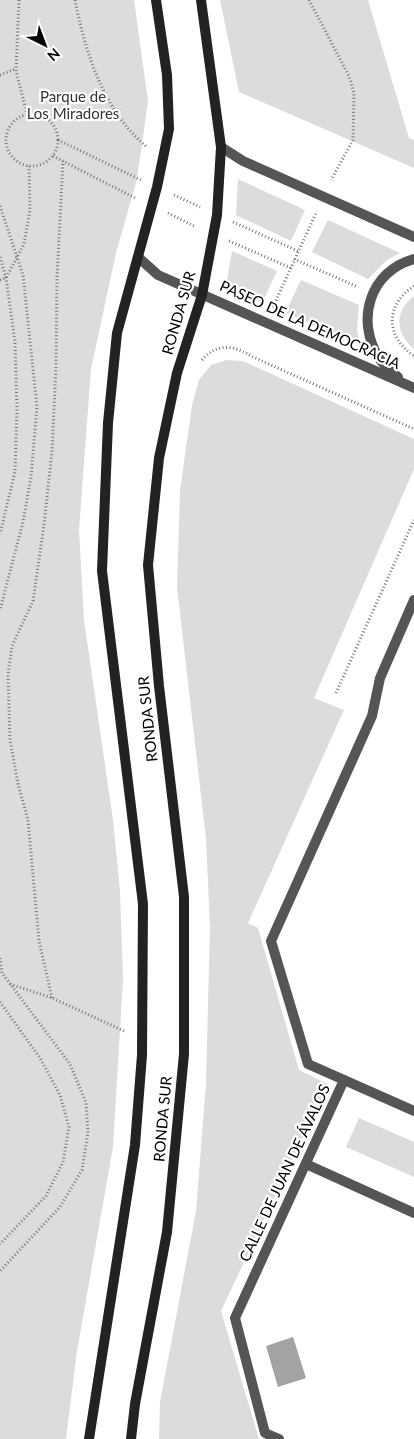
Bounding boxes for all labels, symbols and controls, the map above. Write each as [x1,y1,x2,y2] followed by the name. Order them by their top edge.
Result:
[20,20,70,70] north arrow
[44,45,64,65] text: N
[27,87,119,122] park label: Parque de Los Miradores
[158,268,199,357] street label: RONDA SUR
[217,276,404,372] street label: PASEO DE LA DEMOCRACIA
[134,675,160,763] street label: RONDA SUR
[149,1075,175,1163] street label: RONDA SUR
[235,1081,333,1264] street label: CALLE DE JUAN DE ÁVALOS

